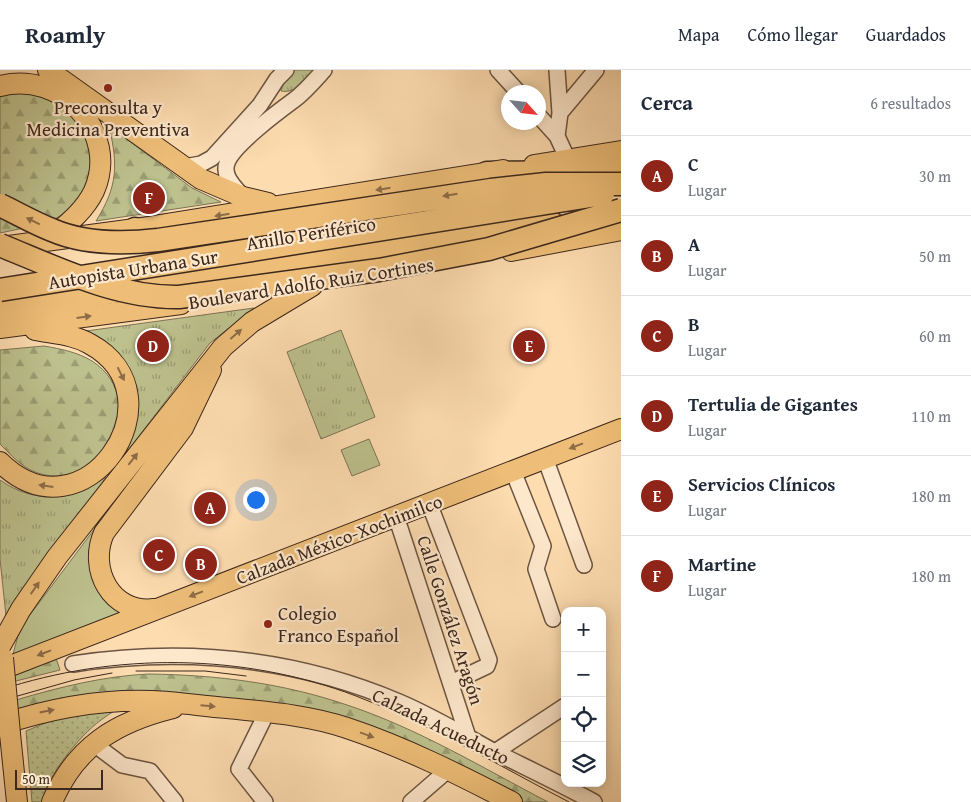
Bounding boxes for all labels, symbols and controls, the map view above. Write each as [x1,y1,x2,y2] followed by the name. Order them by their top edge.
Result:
[25,17,105,52] text: Roamly
[678,21,720,48] text: Mapa
[748,21,838,48] text: Cómo llegar
[866,21,946,48] text: Guardados
[102,82,114,94] marker: Preconsulta y Medicina Preventiva
[501,85,546,130] north arrow
[641,87,693,118] text: Cerca
[870,91,951,115] text: 6 resultados
[27,93,189,143] place label: Preconsulta y Medicina Preventiva
[688,150,699,178] text: C
[652,164,662,188] text: A
[919,164,951,188] text: 30 m
[688,178,727,202] text: Lugar
[133,179,165,217] pin: F
[375,186,391,194] one-way arrow
[442,192,458,200] one-way arrow
[244,209,378,257] street label: Anillo Periférico
[214,211,230,219] one-way arrow
[25,217,40,225] one-way arrow
[688,230,700,258] text: A
[46,242,220,296] street label: Autopista Urbana Sur
[652,244,662,268] text: B
[919,244,951,268] text: 50 m
[186,250,436,316] street label: Boulevard Adolfo Ruiz Cortines
[688,258,727,282] text: Lugar
[688,310,700,338] text: B
[76,312,92,320] one-way arrow
[652,324,662,348] text: C
[919,324,951,348] text: 60 m
[137,327,169,365] pin: D
[513,327,545,365] pin: E
[230,328,243,339] one-way arrow
[688,338,727,362] text: Lugar
[117,367,125,382] one-way arrow
[688,390,858,418] text: Tertulia de Gigantes
[652,404,662,428] text: D
[911,404,951,428] text: 110 m
[688,418,727,442] text: Lugar
[568,443,583,451] one-way arrow
[128,453,139,466] one-way arrow
[688,470,835,498] text: Servicios Clínicos
[37,482,53,490] one-way arrow
[653,484,661,508] text: E
[911,484,951,508] text: 180 m
[232,487,446,591] street label: Calzada México-Xochimilco
[243,487,269,513] your location
[194,489,226,527] pin: A
[688,498,727,522] text: Lugar
[410,532,492,709] street label: Calle González Aragón
[143,536,175,574] pin: C
[185,545,217,583] pin: B
[688,550,756,578] text: Martine
[653,564,661,588] text: F
[911,564,951,588] text: 180 m
[688,578,727,602] text: Lugar
[30,582,40,595] one-way arrow
[188,590,203,598] one-way arrow
[278,599,399,649] place label: Colegio Franco Español
[561,607,606,787] map controls
[561,607,606,652] button: +
[262,618,274,630] marker: Colegio Franco Español
[36,649,51,657] one-way arrow
[561,652,606,697] button: −
[368,681,514,771] street label: Calzada Acueducto
[561,697,606,742] button: locate
[200,703,216,711] one-way arrow
[39,706,55,714] one-way arrow
[360,732,375,739] one-way arrow
[561,742,606,787] button: layers
[15,767,102,790] scale bar
[22,769,50,789] text: 50 m

